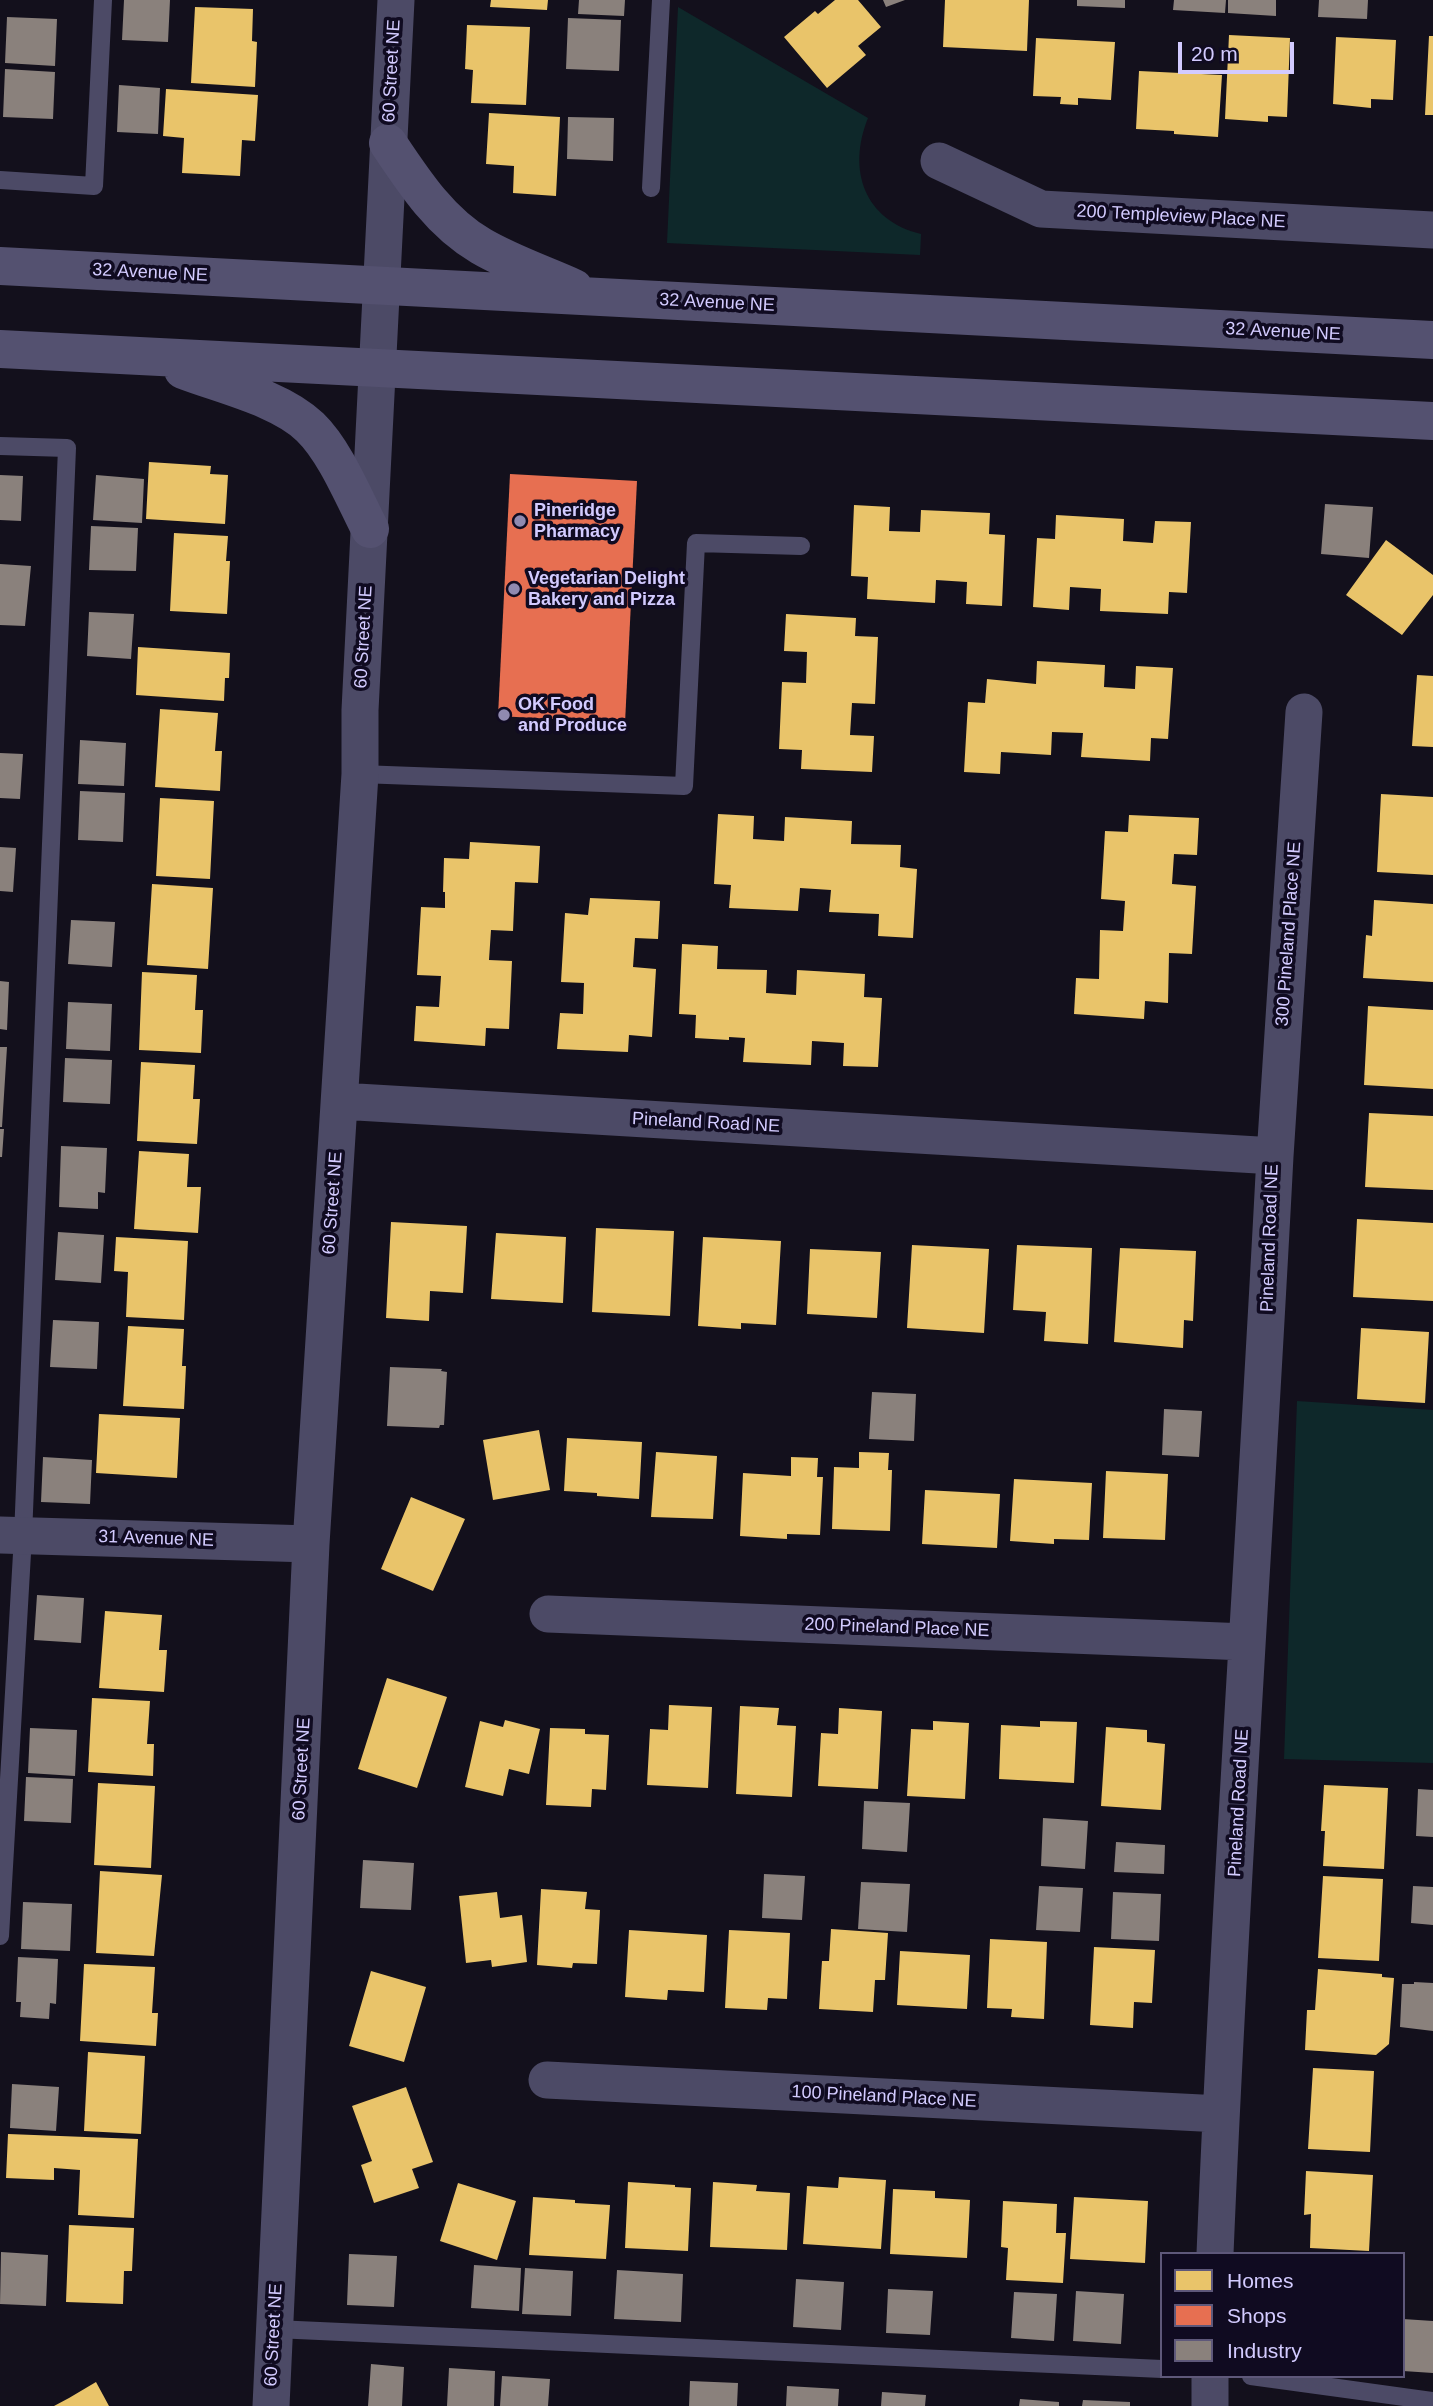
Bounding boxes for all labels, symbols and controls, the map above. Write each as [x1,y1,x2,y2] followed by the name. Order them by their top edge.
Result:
[379,19,405,123] street label: 60 Street NE
[1181,28,1296,72] scale bar
[1191,42,1238,65] text: 20 m
[1076,201,1286,233] street label: 200 Templeview Place NE
[92,259,208,287] street label: 32 Avenue NE
[659,289,775,317] street label: 32 Avenue NE
[1225,318,1341,346] street label: 32 Avenue NE
[534,500,620,542] place label: Pineridge Pharmacy
[512,513,528,529] marker: Pineridge Pharmacy
[528,568,685,610] place label: Vegetarian Delight Bakery and Pizza
[506,581,522,597] marker: Vegetarian Delight Bakery and Pizza
[351,585,377,689] street label: 60 Street NE
[518,694,627,736] place label: OK Food and Produce
[496,707,512,723] marker: OK Food and Produce
[1272,841,1306,1027] street label: 300 Pineland Place NE
[631,1108,781,1138] street label: Pineland Road NE
[319,1151,347,1255] street label: 60 Street NE
[1257,1164,1283,1312] street label: Pineland Road NE
[98,1526,214,1552] street label: 31 Avenue NE
[804,1614,990,1642] street label: 200 Pineland Place NE
[289,1717,315,1821] street label: 60 Street NE
[1224,1728,1254,1878] street label: Pineland Road NE
[791,2081,977,2113] street label: 100 Pineland Place NE
[1160,2252,1405,2378] legend
[1227,2269,1294,2292] text: Homes
[261,2283,287,2387] street label: 60 Street NE
[1227,2304,1287,2327] text: Shops
[1227,2339,1302,2362] text: Industry

